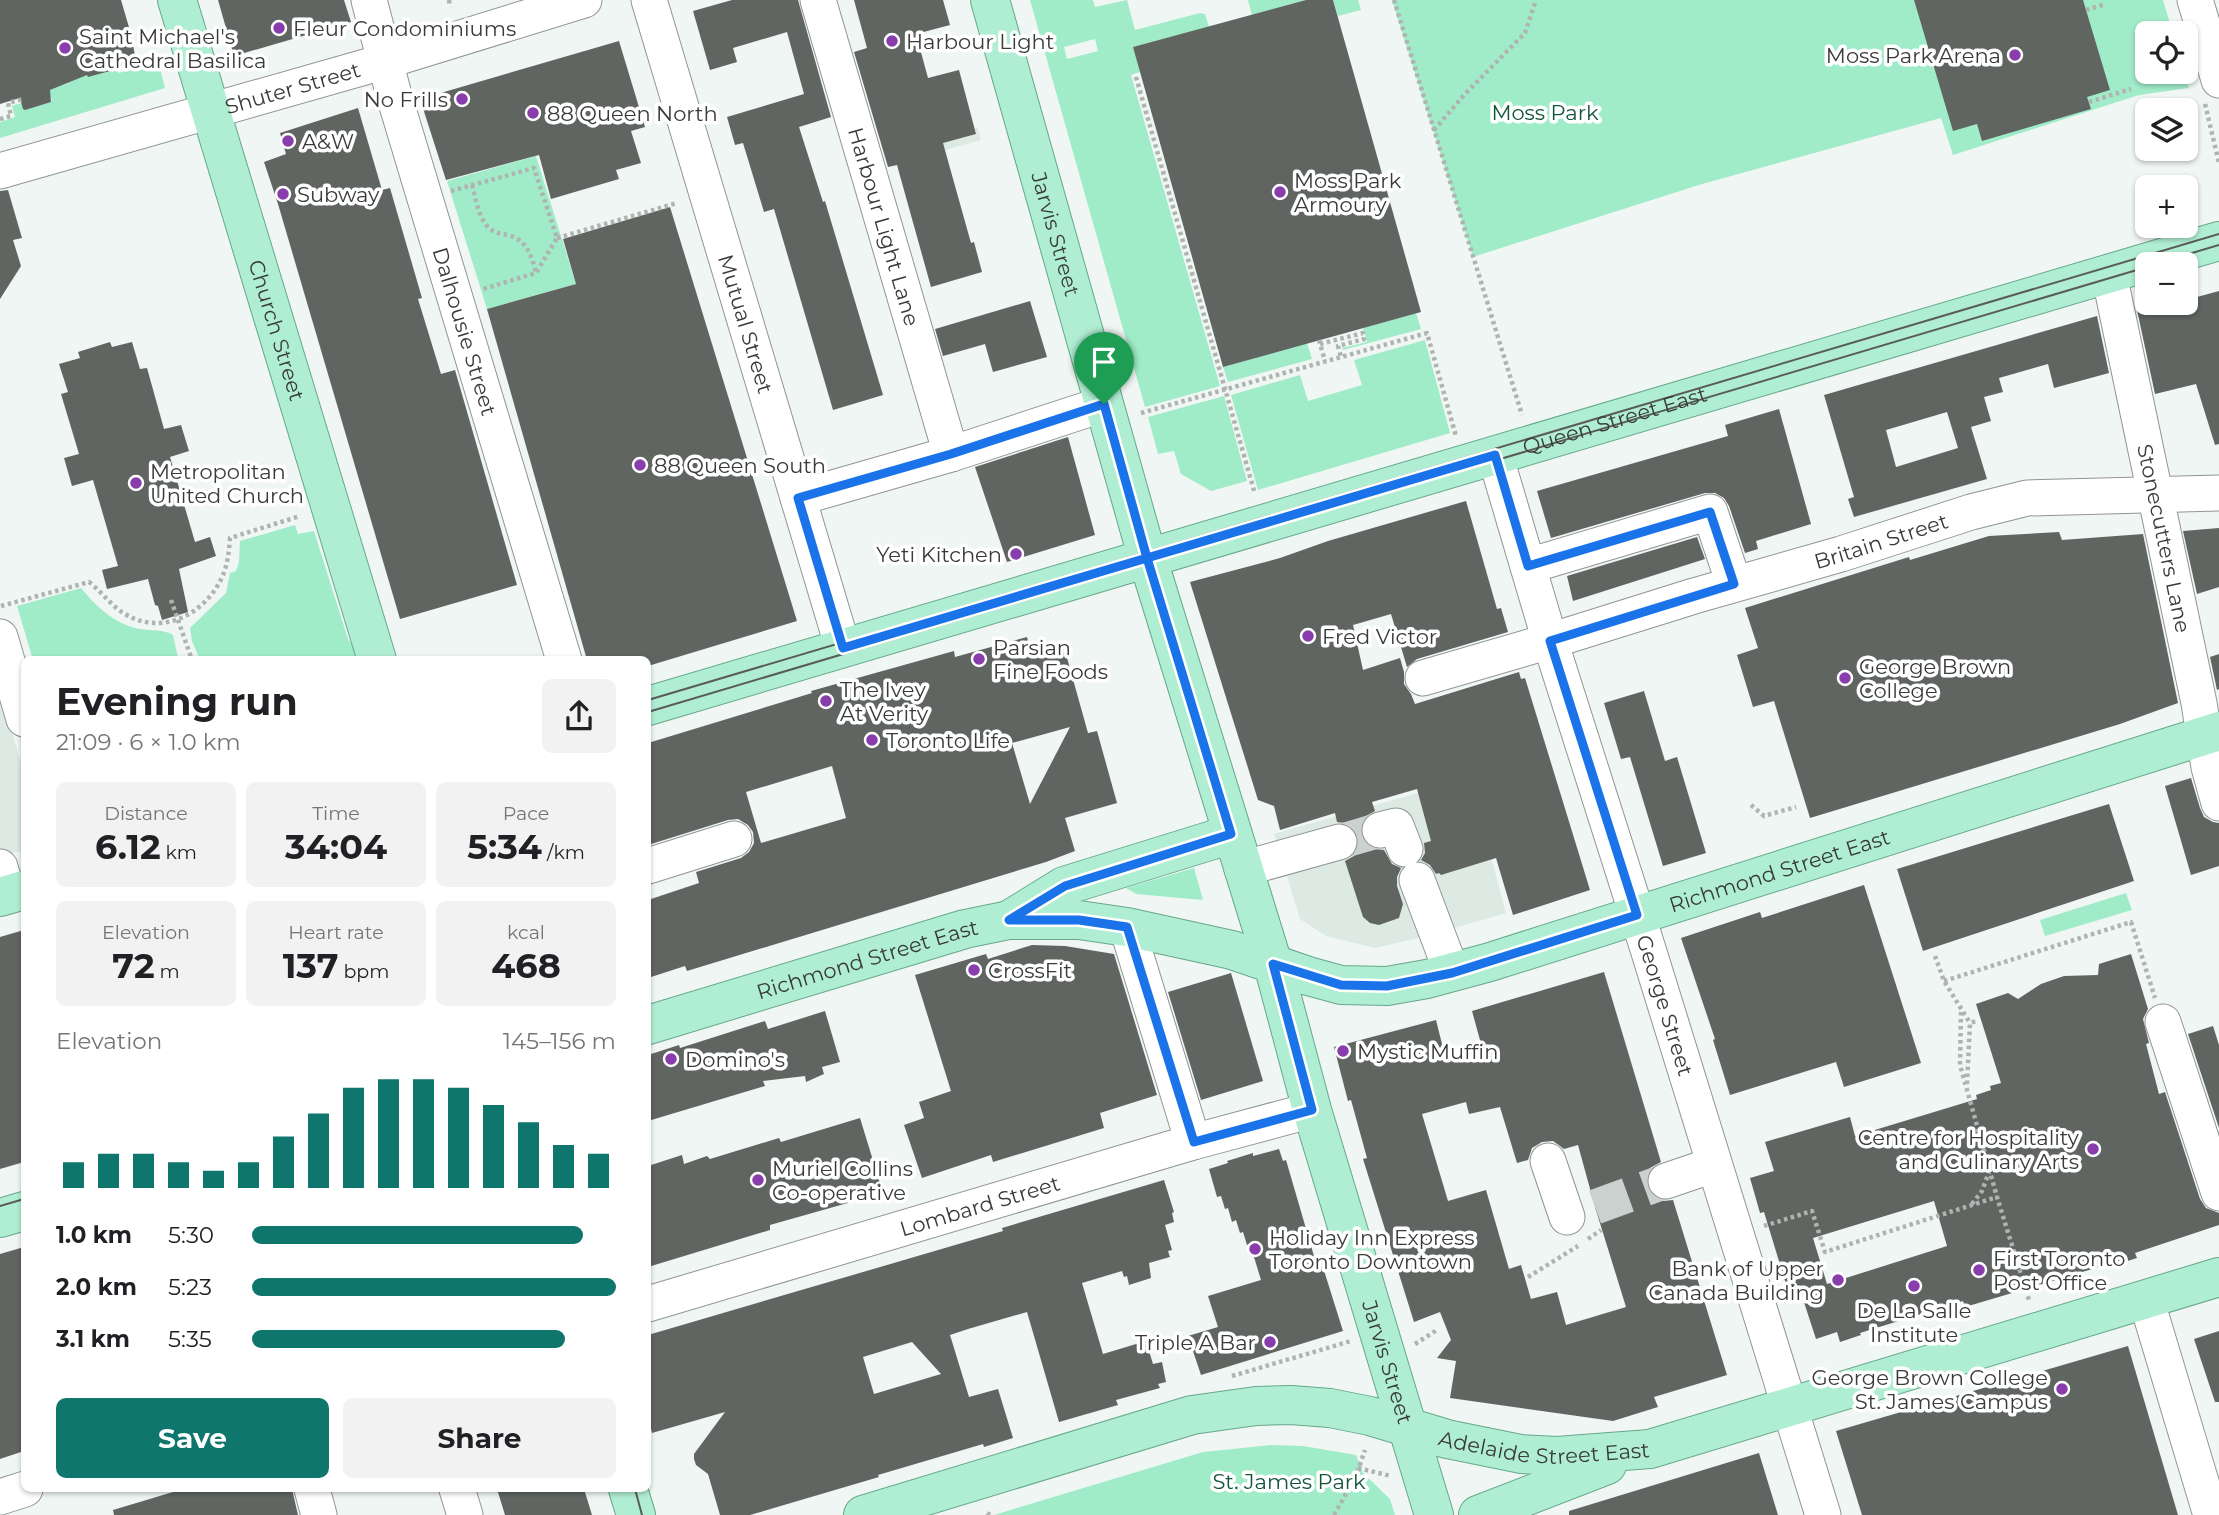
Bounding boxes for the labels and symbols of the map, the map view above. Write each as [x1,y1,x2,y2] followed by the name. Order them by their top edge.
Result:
[293,16,516,41] place label: Fleur Condominiums
[271,20,287,36] marker: Fleur Condominiums
[79,24,267,73] place label: Saint Michael's Cathedral Basilica
[906,29,1054,54] place label: Harbour Light
[884,33,900,49] marker: Harbour Light
[57,40,73,56] marker: Saint Michael's Cathedral Basilica
[1826,43,2001,68] place label: Moss Park Arena
[2007,47,2023,63] marker: Moss Park Arena
[222,57,363,119] street label: Shuter Street
[364,87,448,112] place label: No Frills
[454,91,470,107] marker: No Frills
[1491,100,1599,125] park label: Moss Park
[547,101,718,126] place label: 88 Queen North
[525,105,541,121] marker: 88 Queen North
[843,124,925,329] street label: Harbour Light Lane
[302,129,354,154] place label: A&W
[280,133,296,149] marker: A&W
[1026,168,1085,299] street label: Jarvis Street
[1294,168,1402,217] place label: Moss Park Armoury
[297,182,380,207] place label: Subway
[1272,184,1288,200] marker: Moss Park Armoury
[275,186,291,202] marker: Subway
[428,244,502,418] street label: Dalhousie Street
[713,251,779,396] street label: Mutual Street
[244,257,310,404] street label: Church Street
[1074,332,1134,404] pin
[1519,381,1710,459] street label: Queen Street East
[2132,442,2196,635] street label: Stonecutters Lane
[654,453,826,478] place label: 88 Queen South
[632,457,648,473] marker: 88 Queen South
[150,459,304,508] place label: Metropolitan United Church
[128,475,144,491] marker: Metropolitan United Church
[1811,508,1951,574] street label: Britain Street
[876,542,1002,567] place label: Yeti Kitchen
[1008,546,1024,562] marker: Yeti Kitchen
[1322,624,1437,649] place label: Fred Victor
[1300,628,1316,644] marker: Fred Victor
[993,635,1108,684] place label: Parsian Fine Foods
[971,651,987,667] marker: Parsian Fine Foods
[1859,654,2011,703] place label: George Brown College
[1837,670,1853,686] marker: George Brown College
[840,677,929,726] place label: The Ivey At Verity
[818,693,834,709] marker: The Ivey At Verity
[886,728,1010,753] place label: Toronto Life
[864,732,880,748] marker: Toronto Life
[1666,824,1893,917] street label: Richmond Street East
[753,914,980,1004] street label: Richmond Street East
[1632,932,1699,1079] street label: George Street
[988,958,1072,983] place label: CrossFit
[966,962,982,978] marker: CrossFit
[1357,1039,1498,1064] place label: Mystic Muffin
[1335,1043,1351,1059] marker: Mystic Muffin
[685,1047,785,1072] place label: Domino's
[663,1051,679,1067] marker: Domino's
[1858,1125,2080,1174] place label: Centre for Hospitality and Culinary Arts
[2085,1141,2101,1157] marker: Centre for Hospitality and Culinary Arts
[772,1156,913,1205] place label: Muriel Collins Co-operative
[897,1170,1063,1241] street label: Lombard Street
[750,1172,766,1188] marker: Muriel Collins Co-operative
[1269,1225,1474,1274] place label: Holiday Inn Express Toronto Downtown
[1247,1241,1263,1257] marker: Holiday Inn Express Toronto Downtown
[1993,1246,2125,1295] place label: First Toronto Post Office
[1648,1256,1824,1305] place label: Bank of Upper Canada Building
[1971,1262,1987,1278] marker: First Toronto Post Office
[1830,1272,1846,1288] marker: Bank of Upper Canada Building
[1906,1278,1922,1294] marker: De La Salle Institute
[1357,1296,1418,1427] street label: Jarvis Street
[1856,1298,1972,1347] place label: De La Salle Institute
[1135,1330,1256,1355] place label: Triple A Bar
[1262,1334,1278,1350] marker: Triple A Bar
[1812,1365,2048,1414] place label: George Brown College St. James Campus
[2054,1381,2070,1397] marker: George Brown College St. James Campus
[1436,1425,1650,1468] street label: Adelaide Street East
[1212,1469,1366,1494] park label: St. James Park

